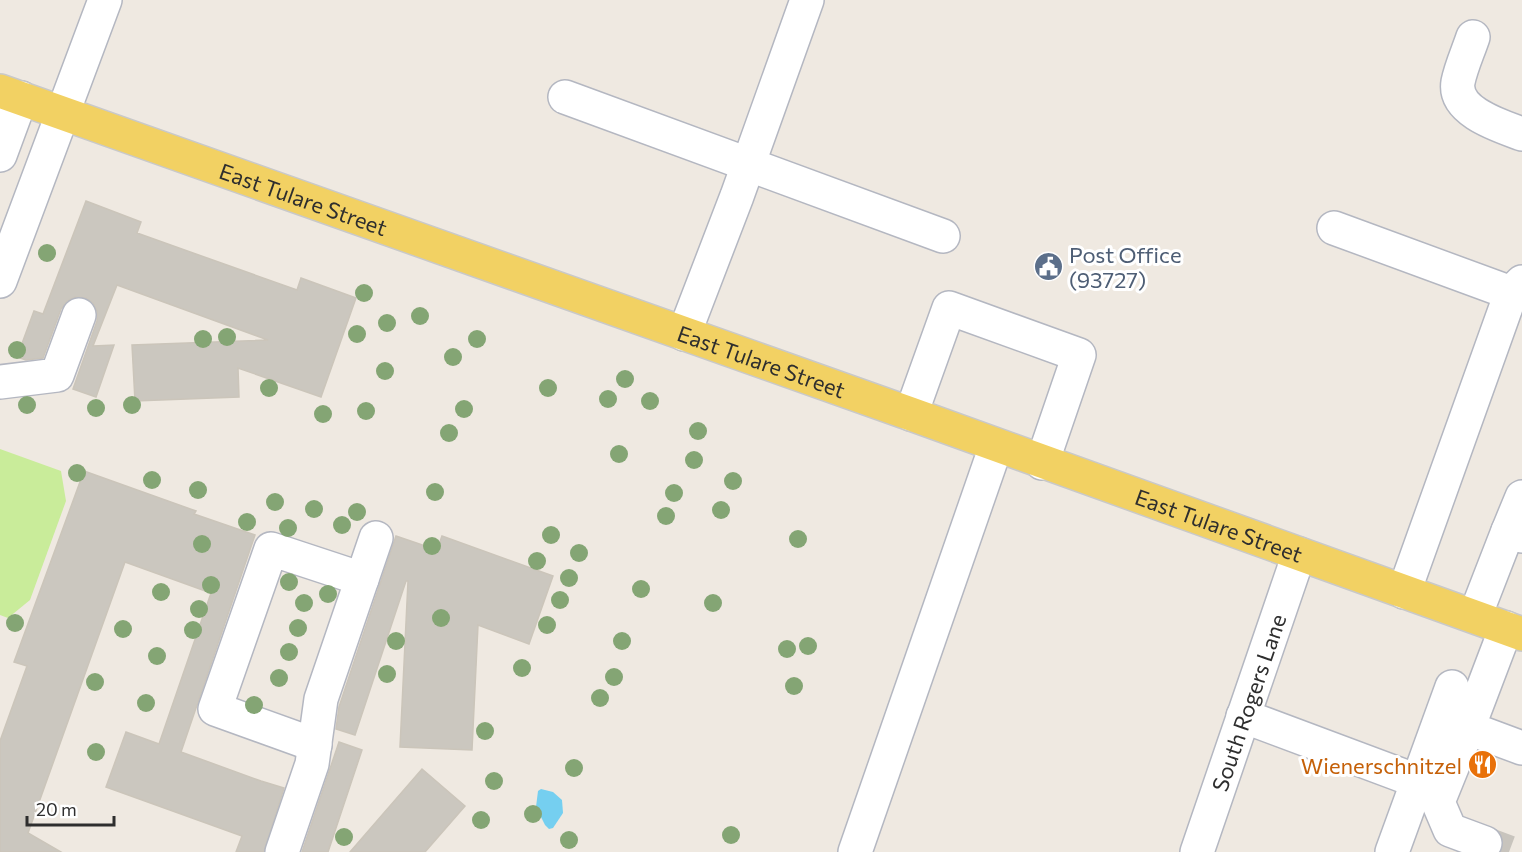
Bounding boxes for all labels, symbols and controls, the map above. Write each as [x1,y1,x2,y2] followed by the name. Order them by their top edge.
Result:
[216,156,391,241] street label: East Tulare Street
[1069,241,1182,293] place label: Post Office (93727)
[1032,251,1064,283] public building icon: Post Office (93727)
[674,319,849,403] street label: East Tulare Street
[1132,482,1306,567] street label: East Tulare Street
[1205,610,1291,795] street label: South Rogers Lane
[1467,749,1499,781] restaurant icon: Wienerschnitzel
[1301,752,1462,779] place label: Wienerschnitzel
[27,789,114,827] scale bar
[36,798,77,820] text: 20 m

